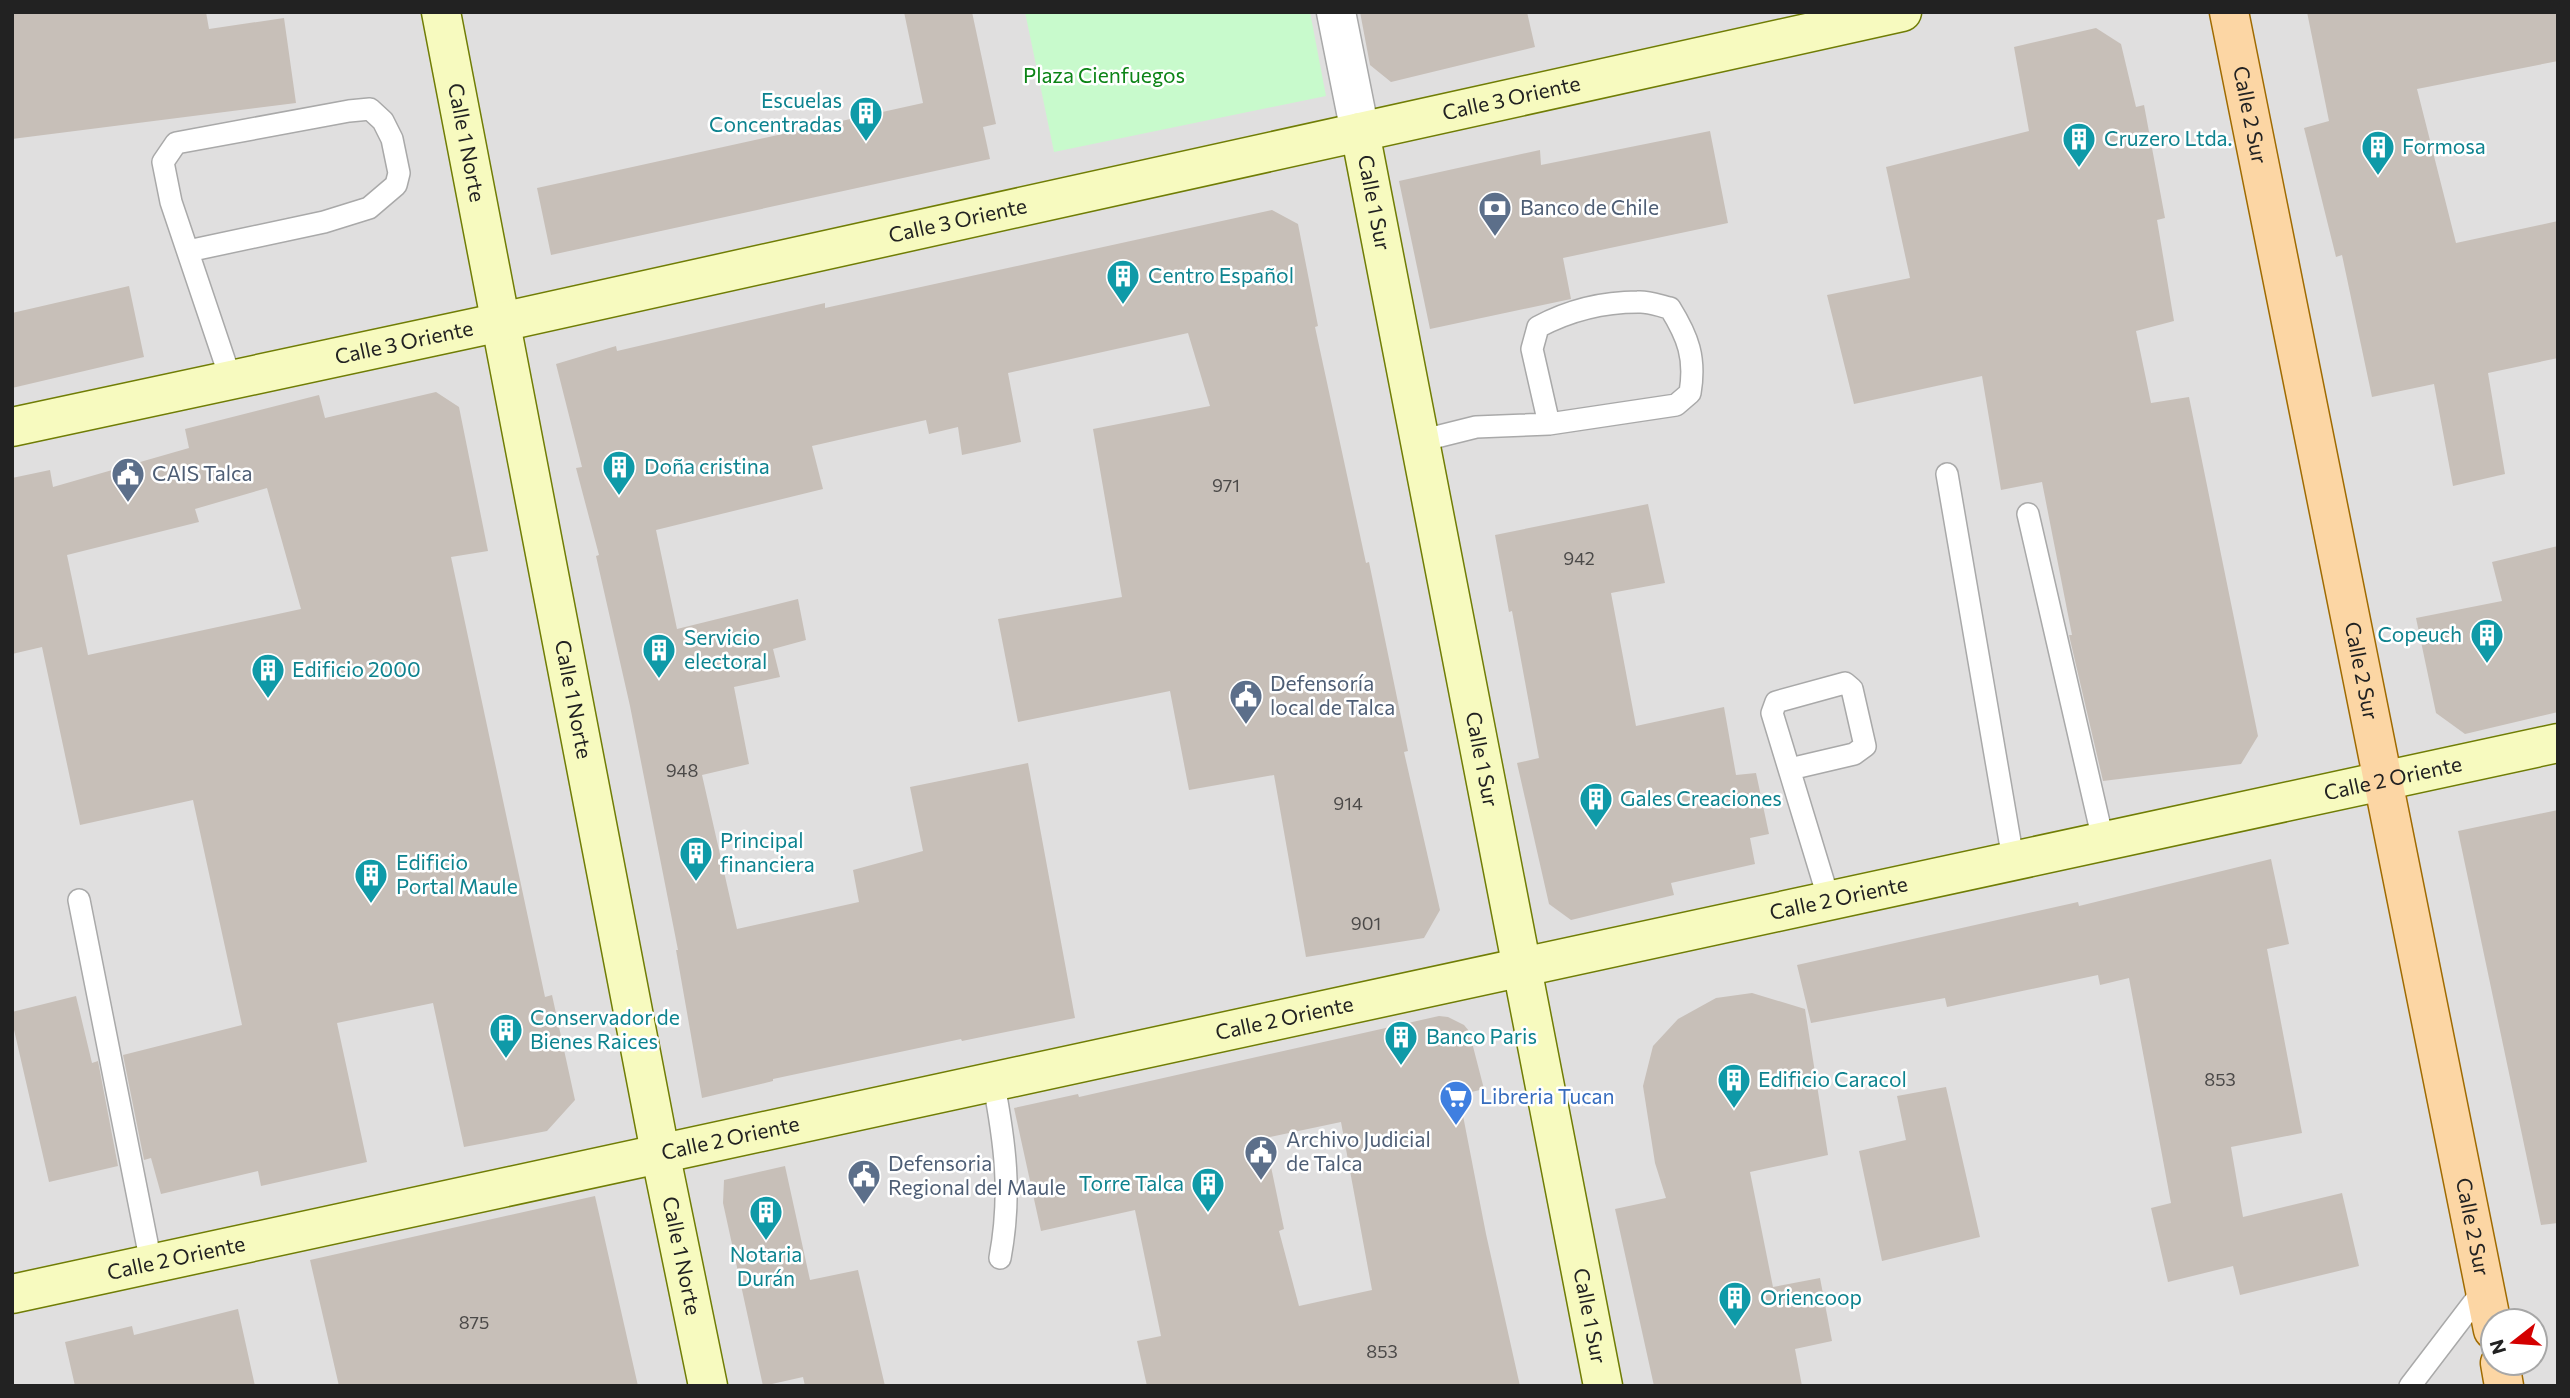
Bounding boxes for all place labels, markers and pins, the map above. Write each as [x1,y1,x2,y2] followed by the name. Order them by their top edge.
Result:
[709,87,842,136] place label: Escuelas Concentradas
[847,94,885,143] building icon: Escuelas Concentradas
[2060,120,2098,169] building icon: Cruzero Ltda.
[2104,125,2233,150] place label: Cruzero Ltda.
[2359,128,2397,177] building icon: Formosa
[2402,133,2486,158] place label: Formosa
[1476,189,1514,238] bank icon: Banco de Chile
[1520,194,1659,219] place label: Banco de Chile
[1104,257,1142,306] building icon: Centro Español
[1148,262,1294,287] place label: Centro Español
[600,448,638,497] building icon: Doña cristina
[644,453,770,478] place label: Doña cristina
[109,455,147,504] public building icon: CAIS Talca
[152,460,252,485] place label: CAIS Talca
[2468,616,2506,665] building icon: Copeuch
[2377,621,2462,646] place label: Copeuch
[684,624,767,673] place label: Servicio electoral
[640,631,678,680] building icon: Servicio electoral
[249,651,287,700] building icon: Edificio 2000
[292,656,421,681] place label: Edificio 2000
[1270,670,1395,719] place label: Defensoría local de Talca
[1227,677,1265,726] public building icon: Defensoría local de Talca
[1577,780,1615,829] building icon: Gales Creaciones
[1620,785,1782,810] place label: Gales Creaciones
[720,827,815,876] place label: Principal financiera
[677,834,715,883] building icon: Principal financiera
[396,849,518,898] place label: Edificio Portal Maule
[352,856,390,905] building icon: Edificio Portal Maule
[530,1004,680,1053] place label: Conservador de Bienes Raices
[487,1011,525,1060] building icon: Conservador de Bienes Raices
[1382,1018,1420,1067] building icon: Banco Paris
[1426,1023,1537,1048] place label: Banco Paris
[1715,1061,1753,1110] building icon: Edificio Caracol
[1758,1066,1907,1091] place label: Edificio Caracol
[1437,1078,1475,1127] supermarket icon: Libreria Tucan
[1480,1083,1615,1108] place label: Libreria Tucan
[1286,1126,1431,1175] place label: Archivo Judicial de Talca
[1242,1133,1280,1182] public building icon: Archivo Judicial de Talca
[888,1150,1066,1199] place label: Defensoria Regional del Maule
[845,1157,883,1206] public building icon: Defensoria Regional del Maule
[1189,1165,1227,1214] building icon: Torre Talca
[1079,1170,1184,1195] place label: Torre Talca
[747,1193,785,1242] building icon: Notaria Durán
[730,1241,802,1290] place label: Notaria Durán
[1716,1279,1754,1328] building icon: Oriencoop
[1760,1284,1862,1309] place label: Oriencoop

